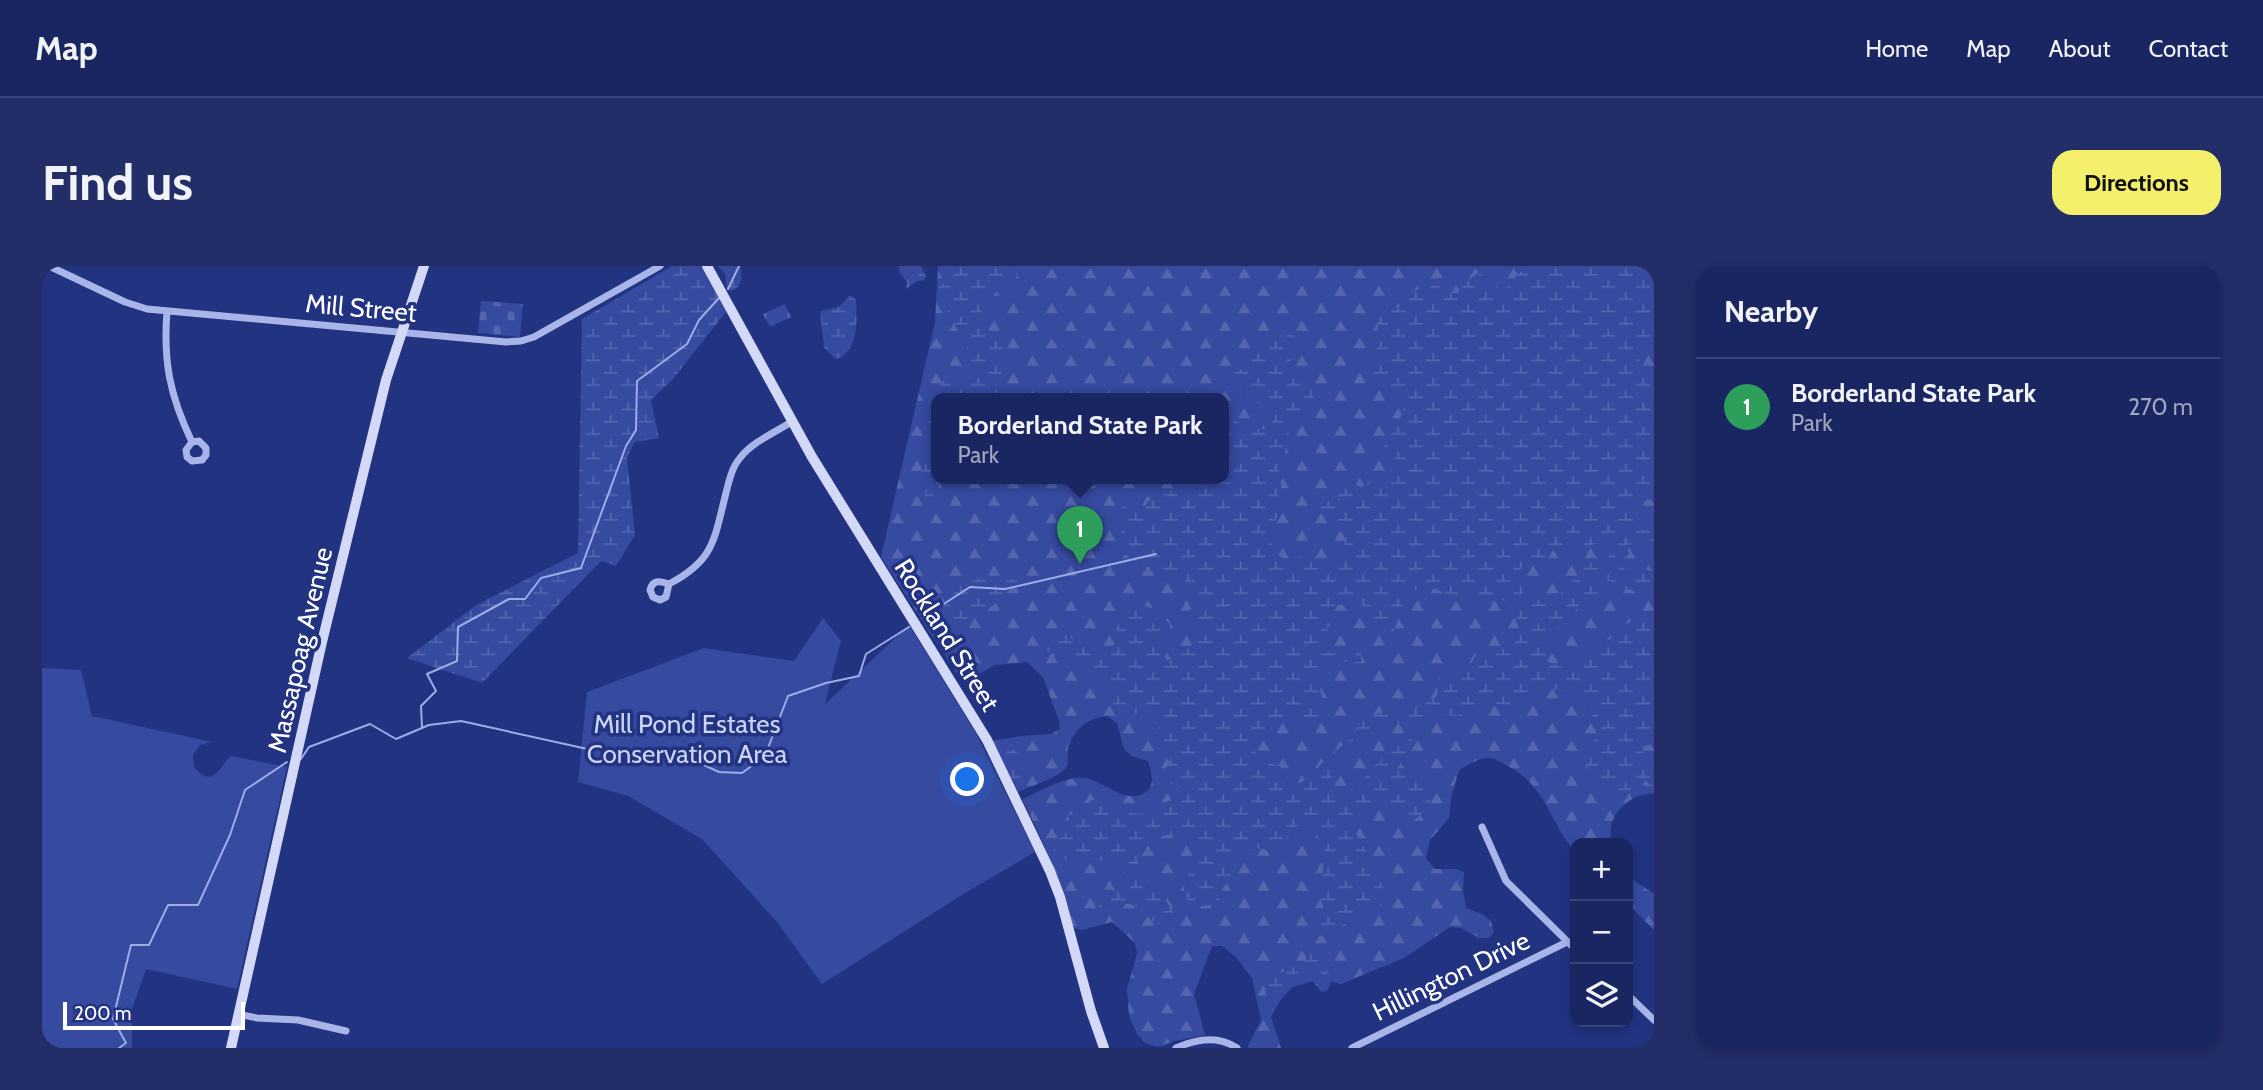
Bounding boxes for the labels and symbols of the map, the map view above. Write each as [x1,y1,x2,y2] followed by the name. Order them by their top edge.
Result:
[304,287,418,329] street label: Mill Street
[1057,506,1103,564] pin: 1
[261,544,339,756] street label: Massapoag Avenue
[888,553,1007,717] street label: Rockland Street
[587,708,788,770] park label: Mill Pond Estates Conservation Area
[950,762,984,796] your location
[1367,924,1535,1028] street label: Hillington Drive
[63,999,245,1031] scale bar

